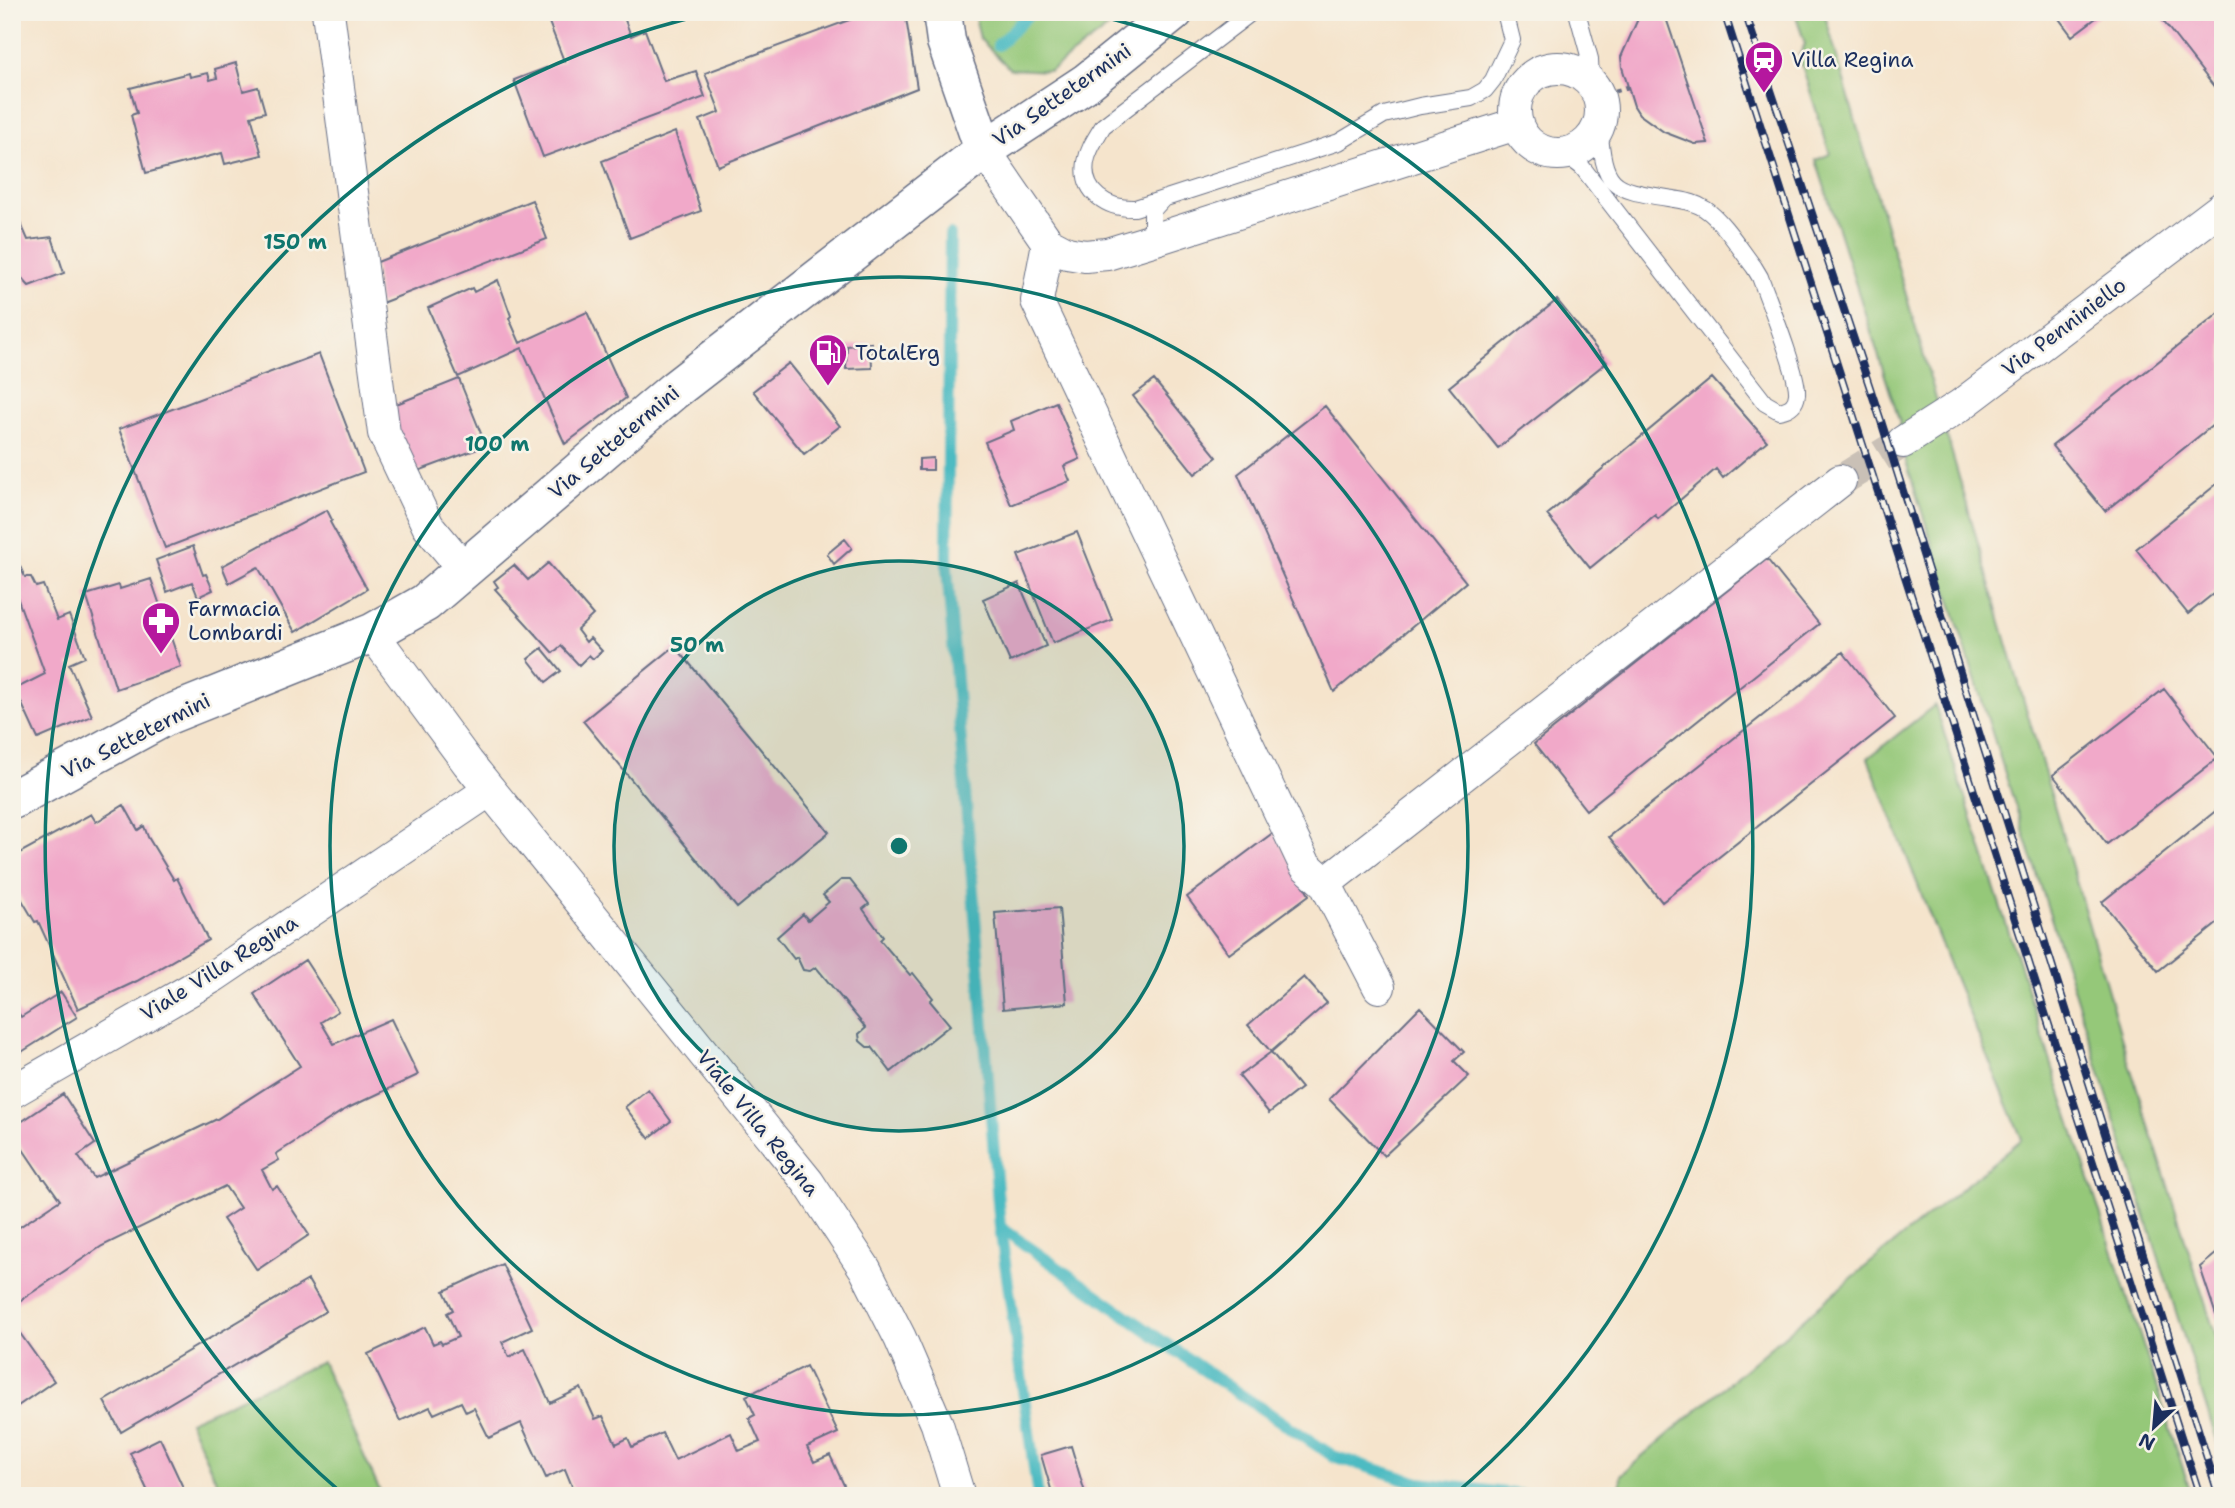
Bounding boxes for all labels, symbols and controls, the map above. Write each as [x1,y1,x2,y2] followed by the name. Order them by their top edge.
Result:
[987,37,1137,153] street label: Via Settetermini
[1743,39,1785,94] station icon: Villa Regina
[1791,46,1913,74] place label: Villa Regina
[263,228,327,256] text: 150 m
[1996,271,2132,383] street label: Via Penniniello
[807,332,849,387] fuel station icon: TotalErg
[855,339,940,367] place label: TotalErg
[542,379,686,505] street label: Via Settetermini
[465,430,529,458] text: 100 m
[188,595,283,647] place label: Farmacia Lombardi
[140,600,182,655] pharmacy icon: Farmacia Lombardi
[670,631,724,659] text: 50 m
[57,686,215,786] street label: Via Settetermini
[887,834,911,858] centre of rings
[135,908,303,1028] street label: Viale Villa Regina
[690,1044,826,1202] street label: Viale Villa Regina
[2120,1392,2190,1462] north arrow
[2135,1427,2159,1456] text: N

